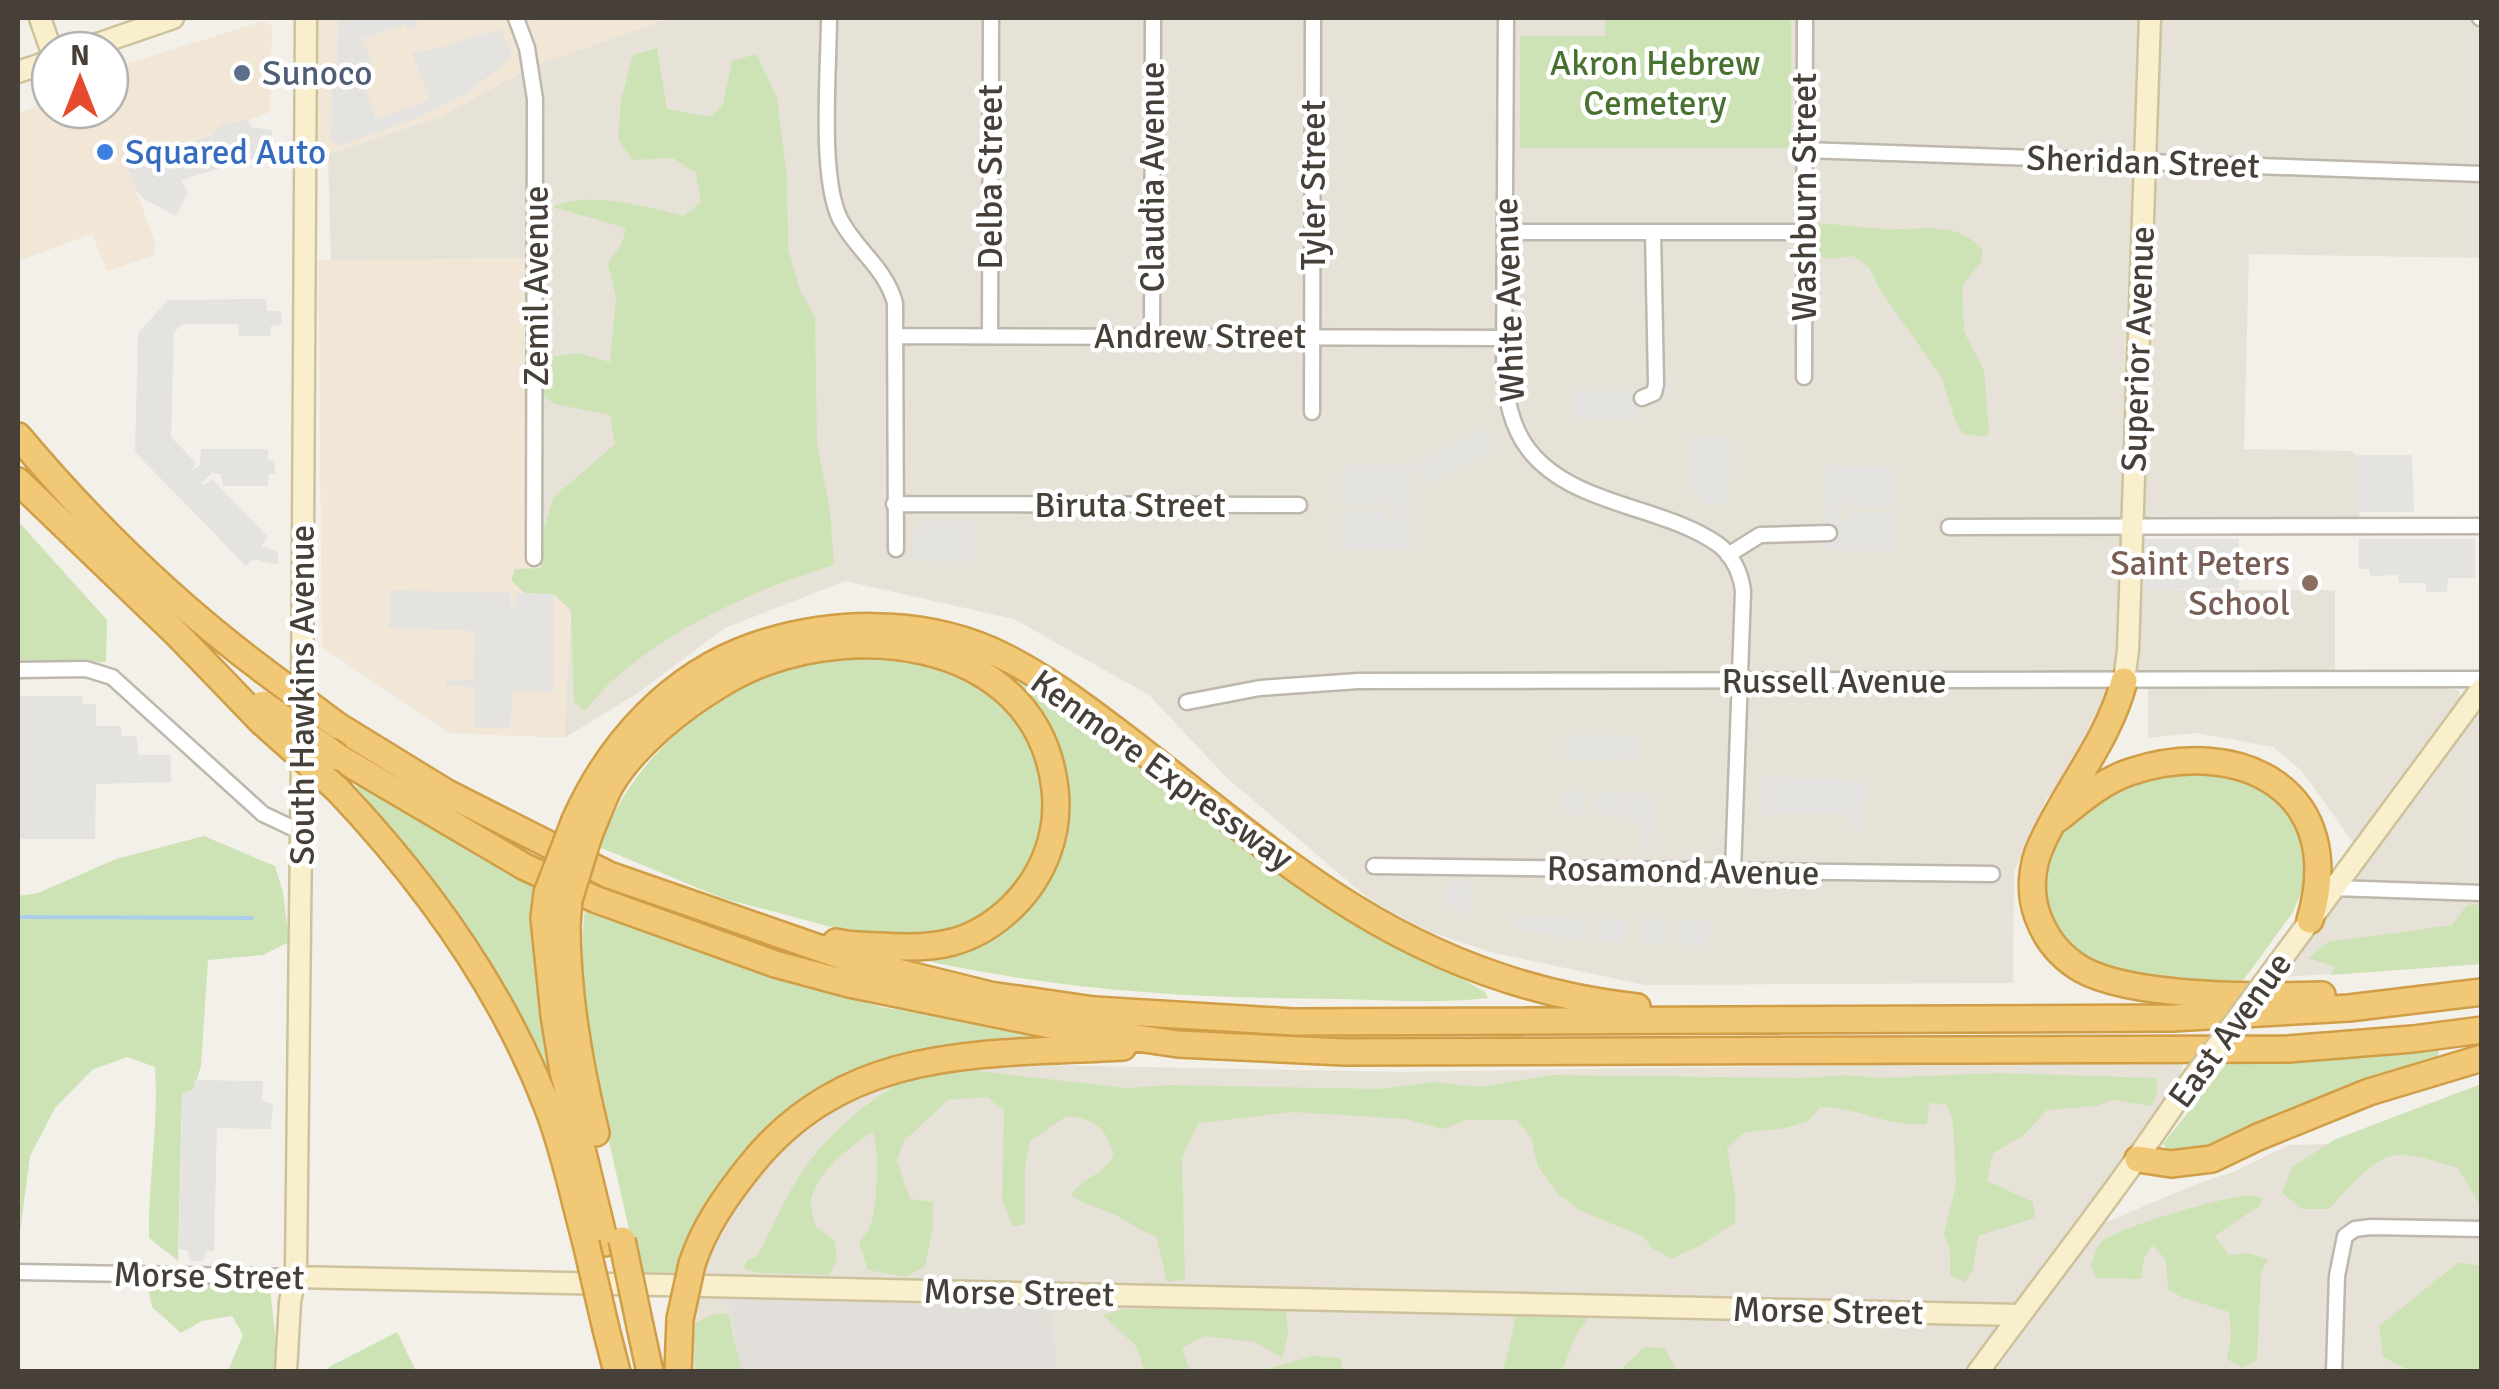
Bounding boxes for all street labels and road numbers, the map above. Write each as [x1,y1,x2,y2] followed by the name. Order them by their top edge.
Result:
[1131,61,1174,293] street label: Claudia Avenue
[1783,72,1826,322] street label: Washburn Street
[969,84,1012,270] street label: Delba Street
[1292,100,1335,270] street label: Tyler Street
[2026,136,2260,188] street label: Sheridan Street
[515,185,558,387] street label: Zemil Avenue
[1484,197,1534,403] street label: White Avenue
[2112,225,2164,473] street label: Superior Avenue
[1094,315,1306,358] street label: Andrew Street
[1034,484,1226,527] street label: Biruta Street
[281,525,324,865] street label: South Hawkins Avenue
[1022,660,1302,880] street label: Kenmore Expressway
[1722,660,1946,703] street label: Russell Avenue
[1546,847,1820,895] street label: Rosamond Avenue
[2159,944,2301,1116] street label: East Avenue
[113,1253,305,1299] street label: Morse Street
[923,1270,1115,1316] street label: Morse Street
[1732,1288,1924,1334] street label: Morse Street

